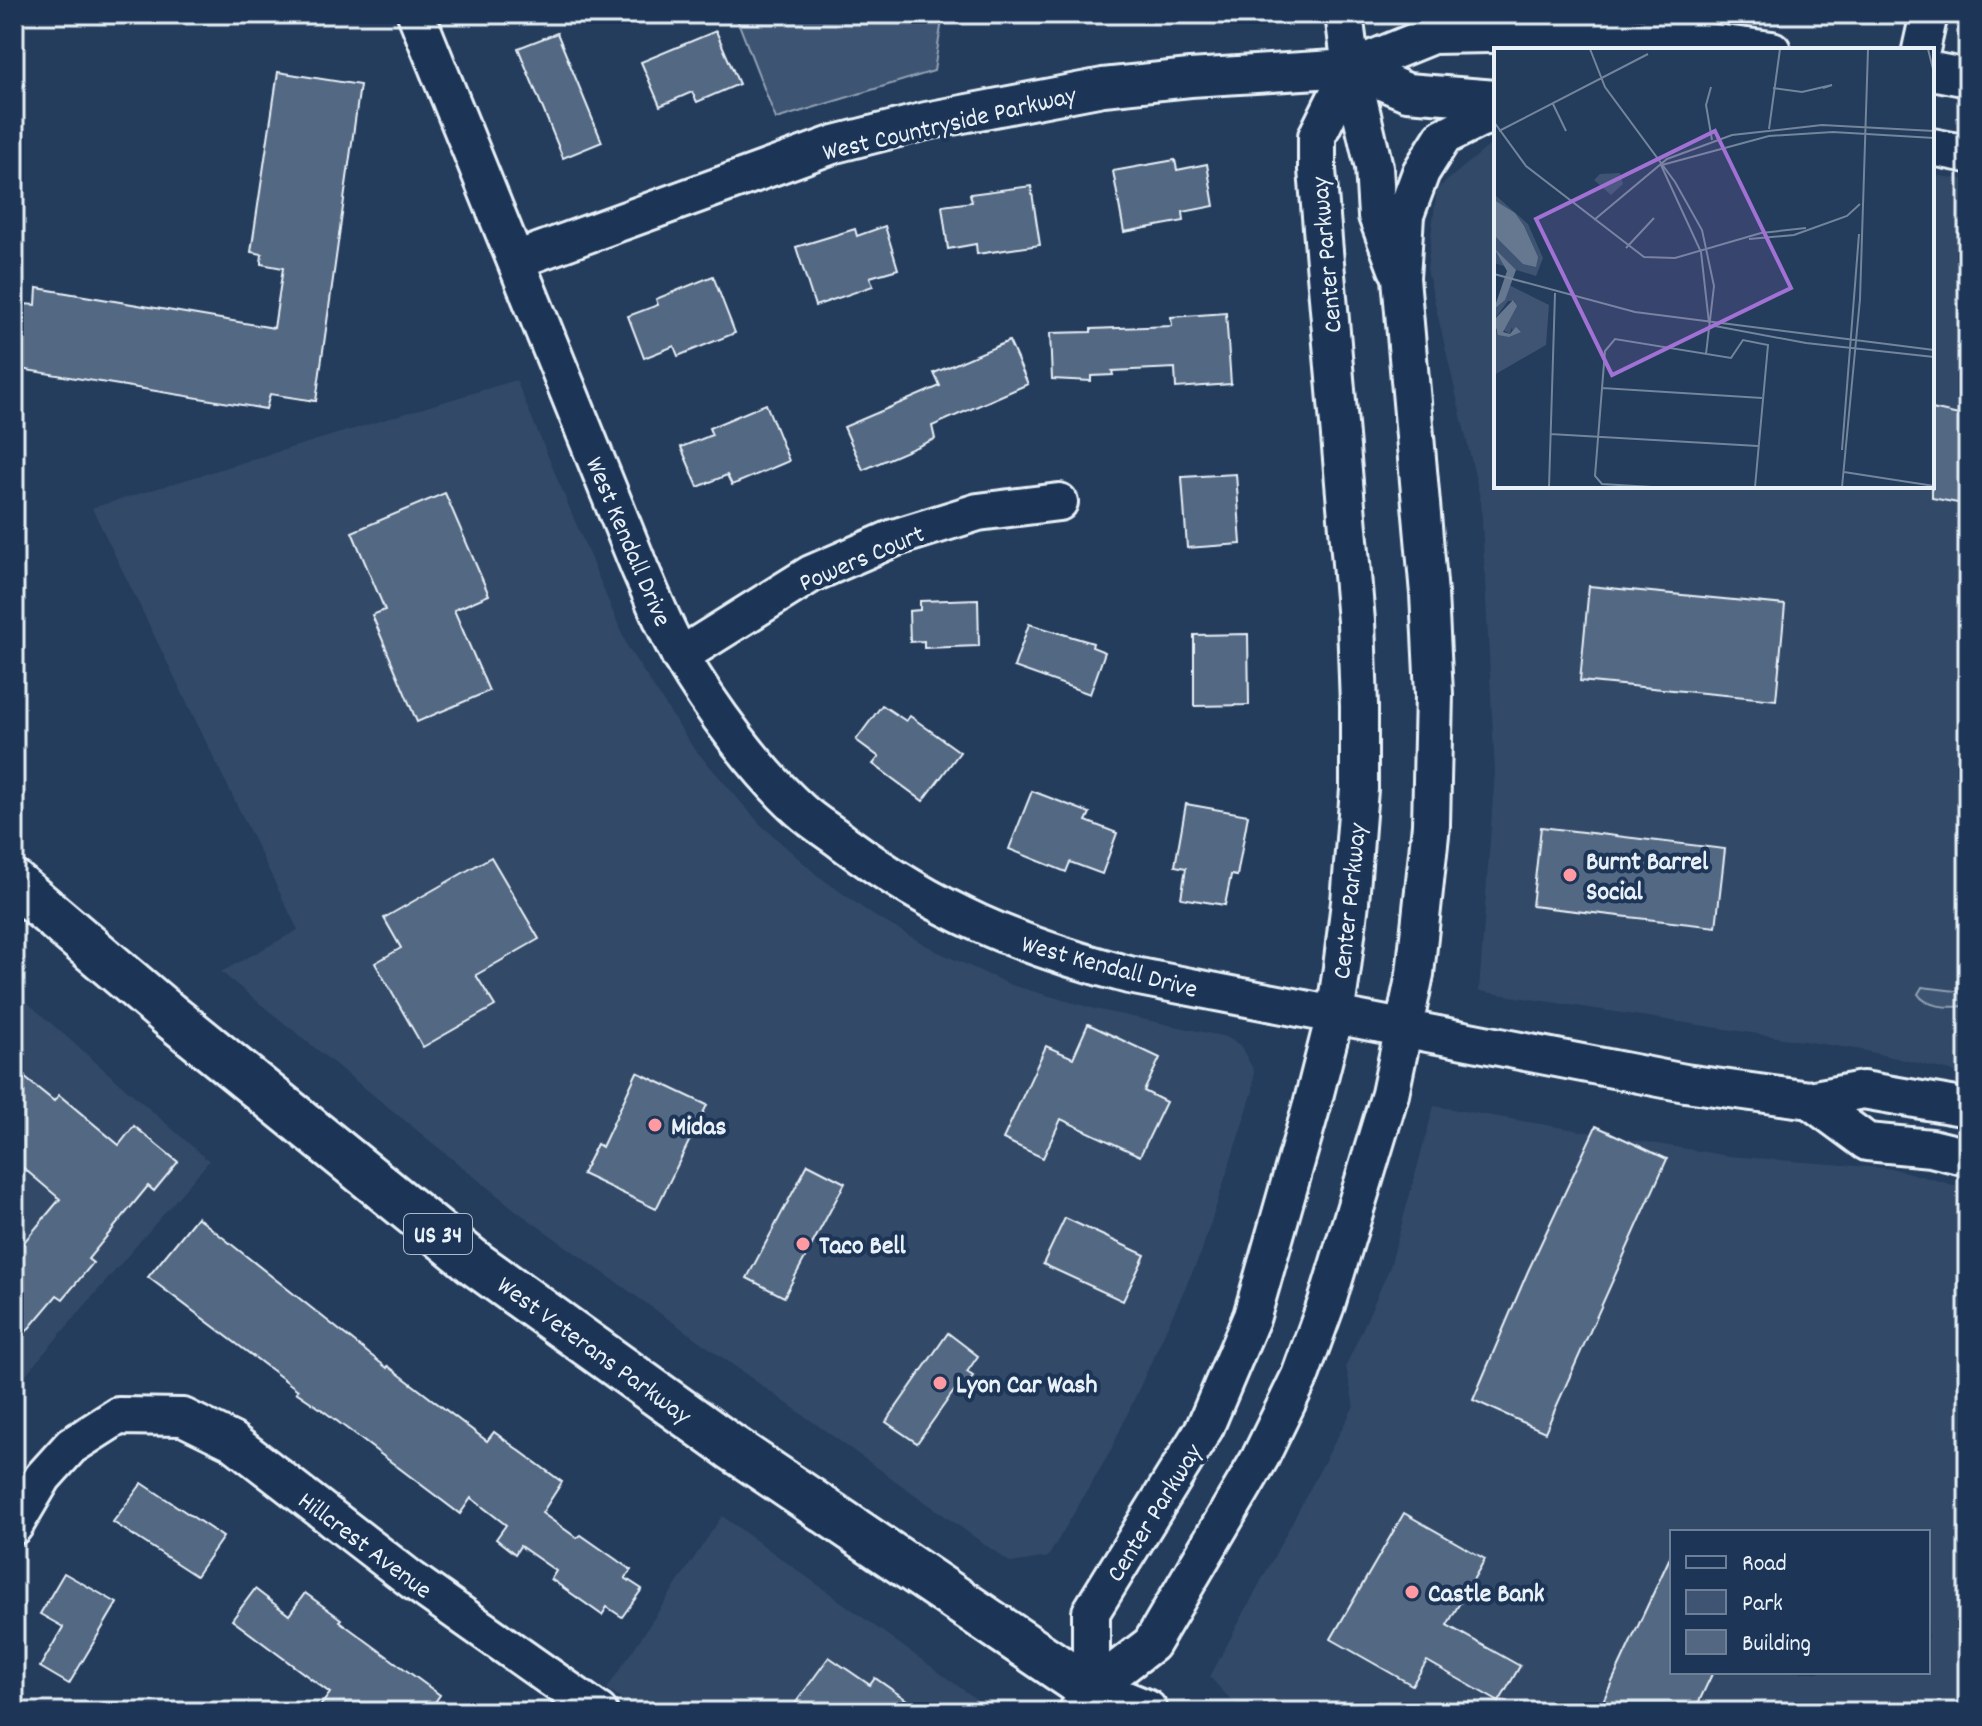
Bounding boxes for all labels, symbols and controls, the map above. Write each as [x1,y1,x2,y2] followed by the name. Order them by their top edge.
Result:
[1494,48,1934,488] inset map
[819,78,1081,173] street label: West Countryside Parkway
[1303,175,1354,334] street label: Center Parkway
[574,452,679,633] street label: West Kendall Drive
[794,517,931,603] street label: Powers Court
[1325,821,1378,981] street label: Center Parkway
[1586,845,1709,912] place label: Burnt Barrel Social
[1561,866,1579,884] marker: Burnt Barrel Social
[1017,927,1201,1010] street label: West Kendall Drive
[671,1110,726,1147] place label: Midas
[646,1116,664,1134] marker: Midas
[404,1214,472,1254] road number: US 34
[819,1229,907,1266] place label: Taco Bell
[794,1235,812,1253] marker: Taco Bell
[488,1269,698,1435] street label: West Veterans Parkway
[956,1368,1097,1405] place label: Lyon Car Wash
[931,1374,949,1392] marker: Lyon Car Wash
[1099,1437,1213,1590] street label: Center Parkway
[289,1484,439,1610] street label: Hillcrest Avenue
[1670,1530,1930,1674] legend
[1742,1548,1787,1582] text: Road
[1428,1577,1545,1614] place label: Castle Bank
[1403,1583,1421,1601] marker: Castle Bank
[1742,1588,1783,1622] text: Park
[1742,1628,1811,1662] text: Building

